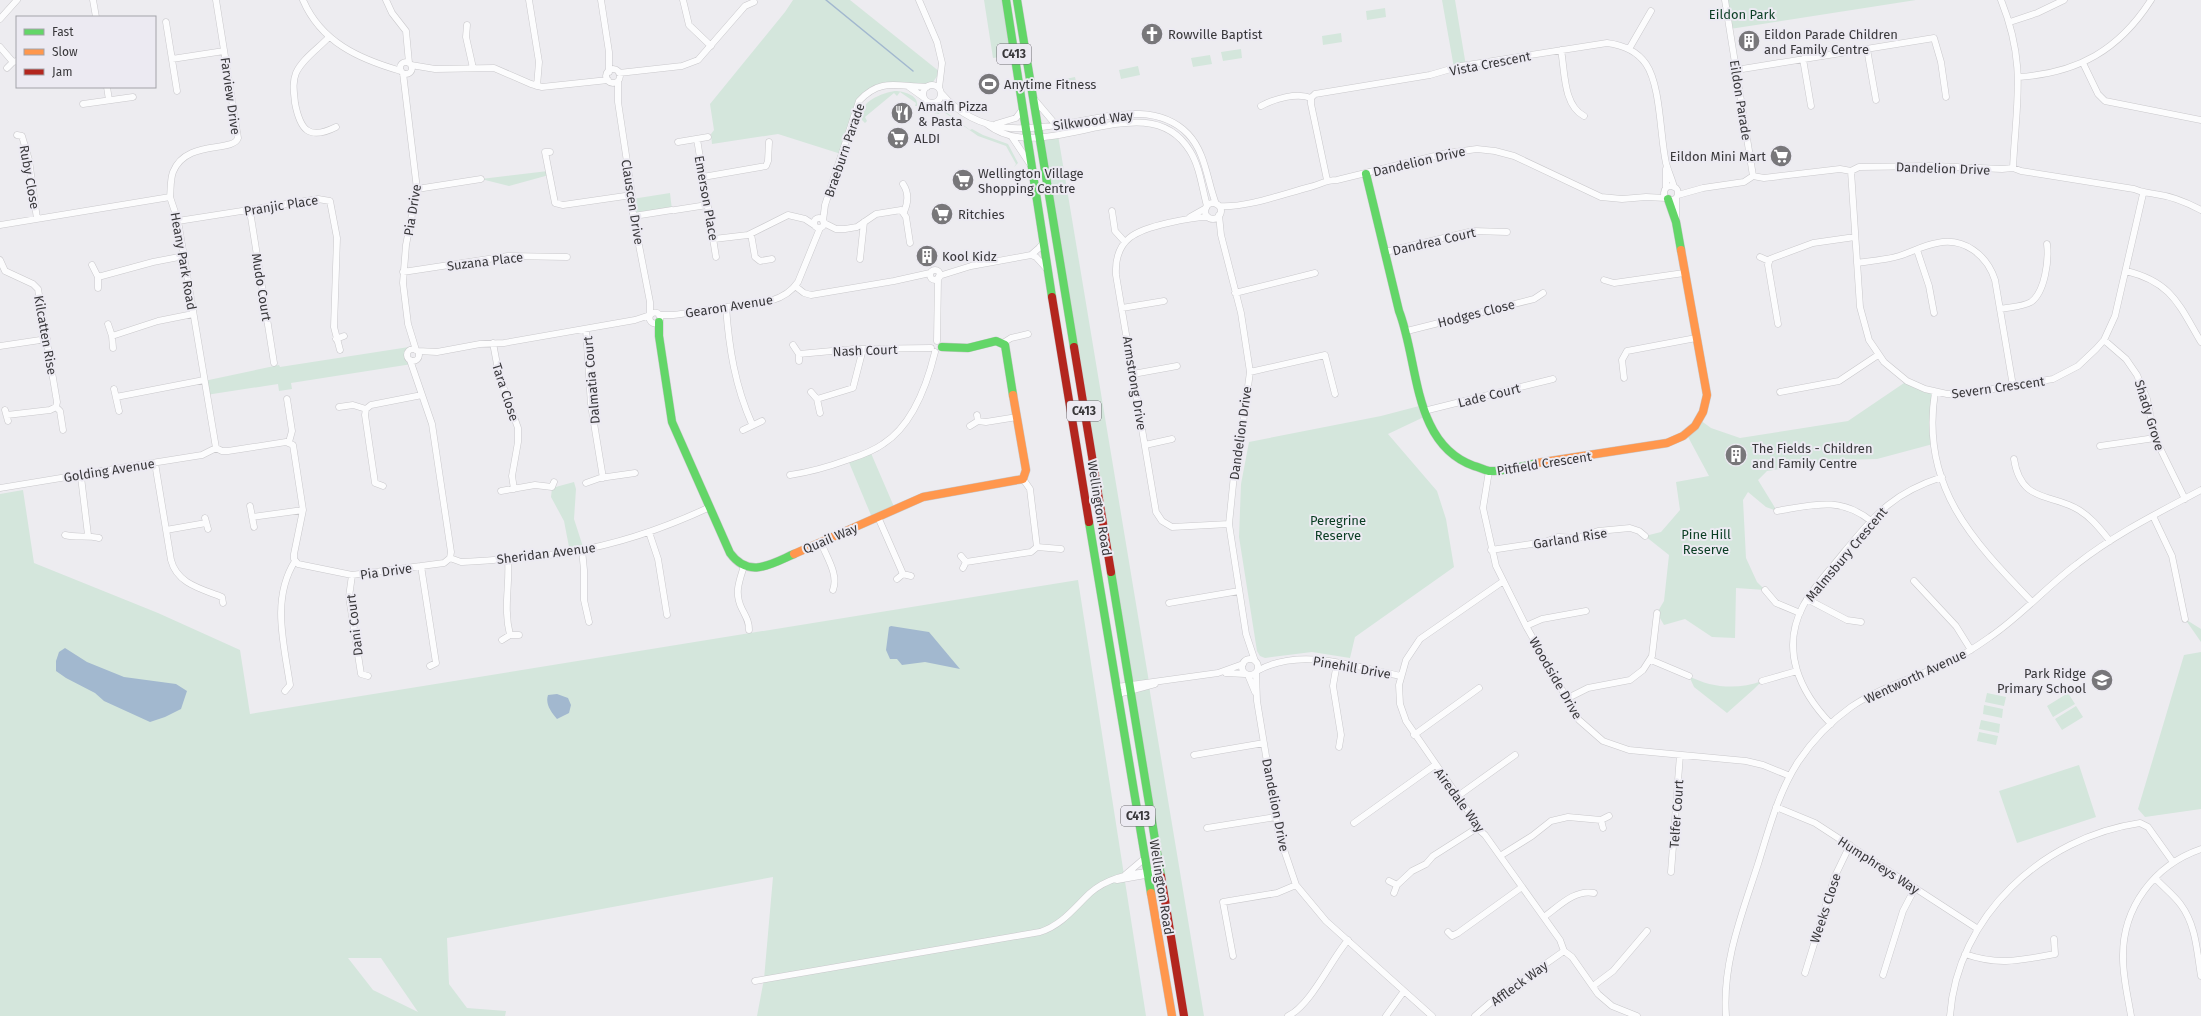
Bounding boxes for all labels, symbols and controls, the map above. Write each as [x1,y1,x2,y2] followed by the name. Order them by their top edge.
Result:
[1709,7,1776,22] park label: Eildon Park
[16,16,156,88] legend
[1139,21,1165,47] church icon: Rowville Baptist
[52,25,74,39] text: Fast
[1168,27,1263,42] place label: Rowville Baptist
[1764,27,1898,57] place label: Eildon Parade Children and Family Centre
[1736,28,1762,54] building icon: Eildon Parade Children and Family Centre
[997,44,1031,64] road number: C413
[52,45,78,59] text: Slow
[1448,48,1532,79] street label: Vista Crescent
[218,56,243,136] street label: Farview Drive
[1727,59,1754,141] street label: Eildon Parade
[52,65,72,79] text: Jam
[976,71,1002,97] sports icon: Anytime Fitness
[1004,77,1096,92] place label: Anytime Fitness
[918,99,988,129] place label: Amalfi Pizza & Pasta
[889,100,915,126] restaurant icon: Amalfi Pizza & Pasta
[821,101,868,199] street label: Braeburn Parade
[1052,107,1135,134] street label: Silkwood Way
[885,125,911,151] supermarket icon: ALDI
[914,131,940,146] place label: ALDI
[1768,143,1794,169] supermarket icon: Eildon Mini Mart
[17,144,43,210] street label: Ruby Close
[1371,144,1467,179] street label: Dandelion Drive
[1670,149,1766,164] place label: Eildon Mini Mart
[692,154,721,242] street label: Emerson Place
[618,158,647,246] street label: Clauscen Drive
[1896,159,1990,178] street label: Dandelion Drive
[978,166,1084,196] place label: Wellington Village Shopping Centre
[950,167,976,193] supermarket icon: Wellington Village Shopping Centre
[401,183,424,237] street label: Pia Drive
[243,192,319,219] street label: Pranjic Place
[929,201,955,227] supermarket icon: Ritchies
[958,207,1005,222] place label: Ritchies
[168,211,200,311] street label: Heany Park Road
[1391,225,1477,258] street label: Dandrea Court
[914,243,940,269] building icon: Kool Kidz
[446,249,524,274] street label: Suzana Place
[942,249,997,264] place label: Kool Kidz
[249,252,274,322] street label: Mudo Court
[684,292,774,321] street label: Gearon Avenue
[31,294,60,376] street label: Kilcatten Rise
[1436,297,1516,330] street label: Hodges Close
[580,335,603,424] street label: Dalmatia Court
[1120,335,1149,431] street label: Armstrong Drive
[832,342,898,359] street label: Nash Court
[489,361,522,423] street label: Tara Close
[1951,373,2046,401] street label: Severn Crescent
[2132,378,2167,452] street label: Shady Grove
[1456,380,1522,410] street label: Lade Court
[1226,385,1254,481] street label: Dandelion Drive
[1067,401,1101,421] road number: C413
[1752,441,1873,471] place label: The Fields - Children and Family Centre
[1723,442,1749,468] building icon: The Fields - Children and Family Centre
[1496,449,1593,478] street label: Pitfield Crescent
[62,456,156,485] street label: Golding Avenue
[1085,459,1114,557] street label: Wellington Road
[1803,504,1890,605] street label: Malmsbury Crescent
[1310,513,1366,543] park label: Peregrine Reserve
[800,520,860,557] street label: Quail Way
[1532,525,1608,552] street label: Garland Rise
[1681,527,1731,557] park label: Pine Hill Reserve
[496,540,596,567] street label: Sheridan Avenue
[359,560,413,583] street label: Pia Drive
[343,593,366,657] street label: Dani Court
[1526,635,1585,722] street label: Woodside Drive
[1862,646,1969,707] street label: Wentworth Avenue
[1312,653,1392,682] street label: Pinehill Drive
[1997,666,2086,696] place label: Park Ridge Primary School
[2089,667,2115,693] school or university icon: Park Ridge Primary School
[1259,757,1292,853] street label: Dandelion Drive
[1431,765,1488,836] street label: Airedale Way
[1667,779,1686,849] street label: Telfer Court
[1121,806,1155,826] road number: C413
[1835,834,1923,898] street label: Humphreys Way
[1147,838,1176,936] street label: Wellington Road
[1807,871,1844,945] street label: Weeks Close
[1488,957,1551,1009] street label: Affleck Way

